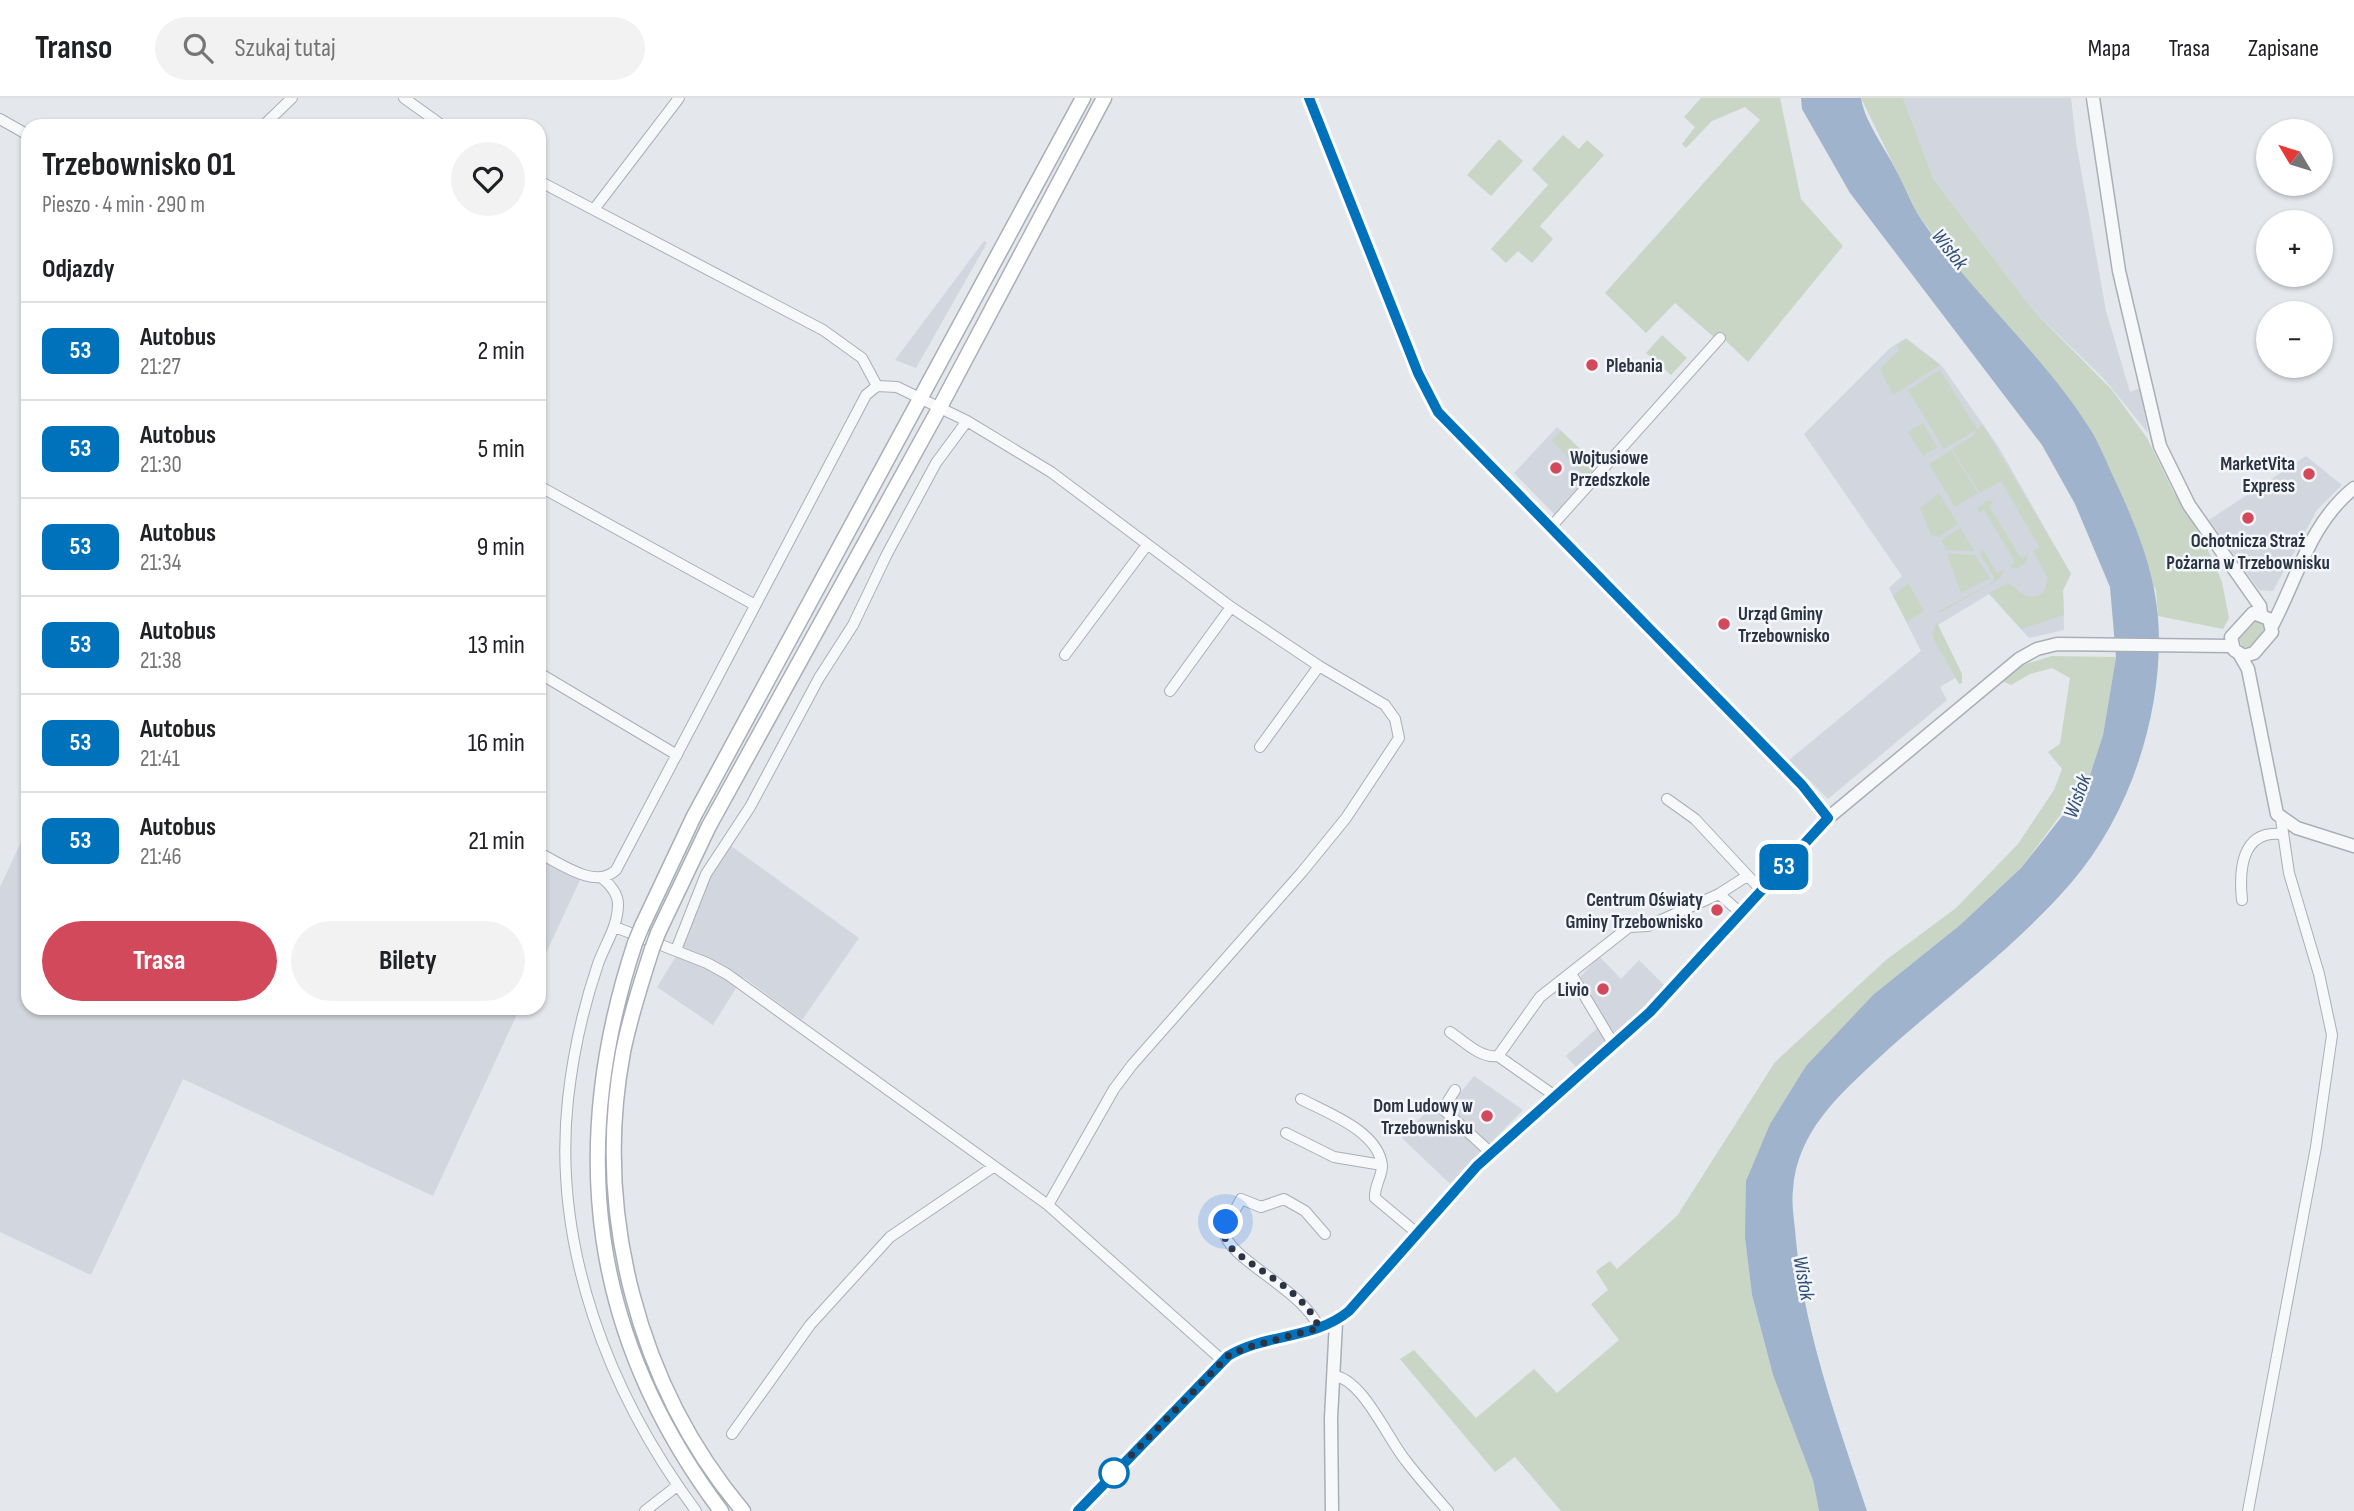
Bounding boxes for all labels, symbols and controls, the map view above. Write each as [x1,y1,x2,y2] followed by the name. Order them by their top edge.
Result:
[155,17,645,80] search box
[35,28,113,68] text: Transo
[179,29,217,67] icon: search
[235,33,336,64] text: Szukaj tutaj
[2088,34,2131,63] text: Mapa
[2169,34,2210,63] text: Trasa
[2248,34,2319,63] text: Zapisane
[2256,119,2333,196] north arrow
[2256,119,2333,378] map controls
[451,142,525,216] button: heart
[42,145,235,185] text: Trzebownisko 01
[42,191,205,219] text: Pieszo · 4 min · 290 m
[2256,210,2333,287] button: +
[1926,224,1974,276] water label: Wisłok
[42,254,114,285] text: Odjazdy
[2256,301,2333,378] button: −
[140,322,216,353] text: Autobus
[70,336,91,365] text: 53
[477,336,525,367] text: 2 min
[140,353,181,381] text: 21:27
[1606,355,1663,378] place label: Plebania
[1584,357,1600,373] marker: Plebania
[140,420,216,451] text: Autobus
[70,434,91,463] text: 53
[478,434,525,465] text: 5 min
[1570,447,1650,492] place label: Wojtusiowe Przedszkole
[140,451,182,479] text: 21:30
[2220,453,2295,498] place label: MarketVita Express
[1548,460,1564,476] marker: Wojtusiowe Przedszkole
[2301,466,2317,482] marker: MarketVita Express
[2240,510,2256,526] marker: Ochotnicza Straż Pożarna w Trzebownisku
[140,518,216,549] text: Autobus
[2166,530,2330,575] place label: Ochotnicza Straż Pożarna w Trzebownisku
[70,532,91,561] text: 53
[477,532,525,563] text: 9 min
[140,549,181,577] text: 21:34
[1738,603,1830,648] place label: Urząd Gminy Trzebownisko
[140,616,216,647] text: Autobus
[1716,616,1732,632] marker: Urząd Gminy Trzebownisko
[70,630,91,659] text: 53
[468,630,525,661] text: 13 min
[140,647,182,675] text: 21:38
[140,714,216,745] text: Autobus
[70,728,91,757] text: 53
[468,728,525,759] text: 16 min
[140,745,180,773] text: 21:41
[2058,770,2097,821] water label: Wisłok
[140,812,216,843] text: Autobus
[70,826,91,855] text: 53
[468,826,525,857] text: 21 min
[140,843,182,871] text: 21:46
[1752,844,1816,890] line badge: 53
[1773,852,1795,881] text: 53
[1566,889,1703,934] place label: Centrum Oświaty Gminy Trzebownisko
[1709,902,1725,918] marker: Centrum Oświaty Gminy Trzebownisko
[42,921,277,1001] button: Trasa
[291,921,525,1001] button: Bilety
[1558,979,1589,1002] place label: Livio
[1595,981,1611,997] marker: Livio
[1373,1095,1474,1140] place label: Dom Ludowy w Trzebownisku
[1479,1108,1495,1124] marker: Dom Ludowy w Trzebownisku
[1208,1204,1243,1239] your location
[1787,1254,1820,1303] water label: Wisłok
[1099,1458,1129,1488] unlabelled marker

